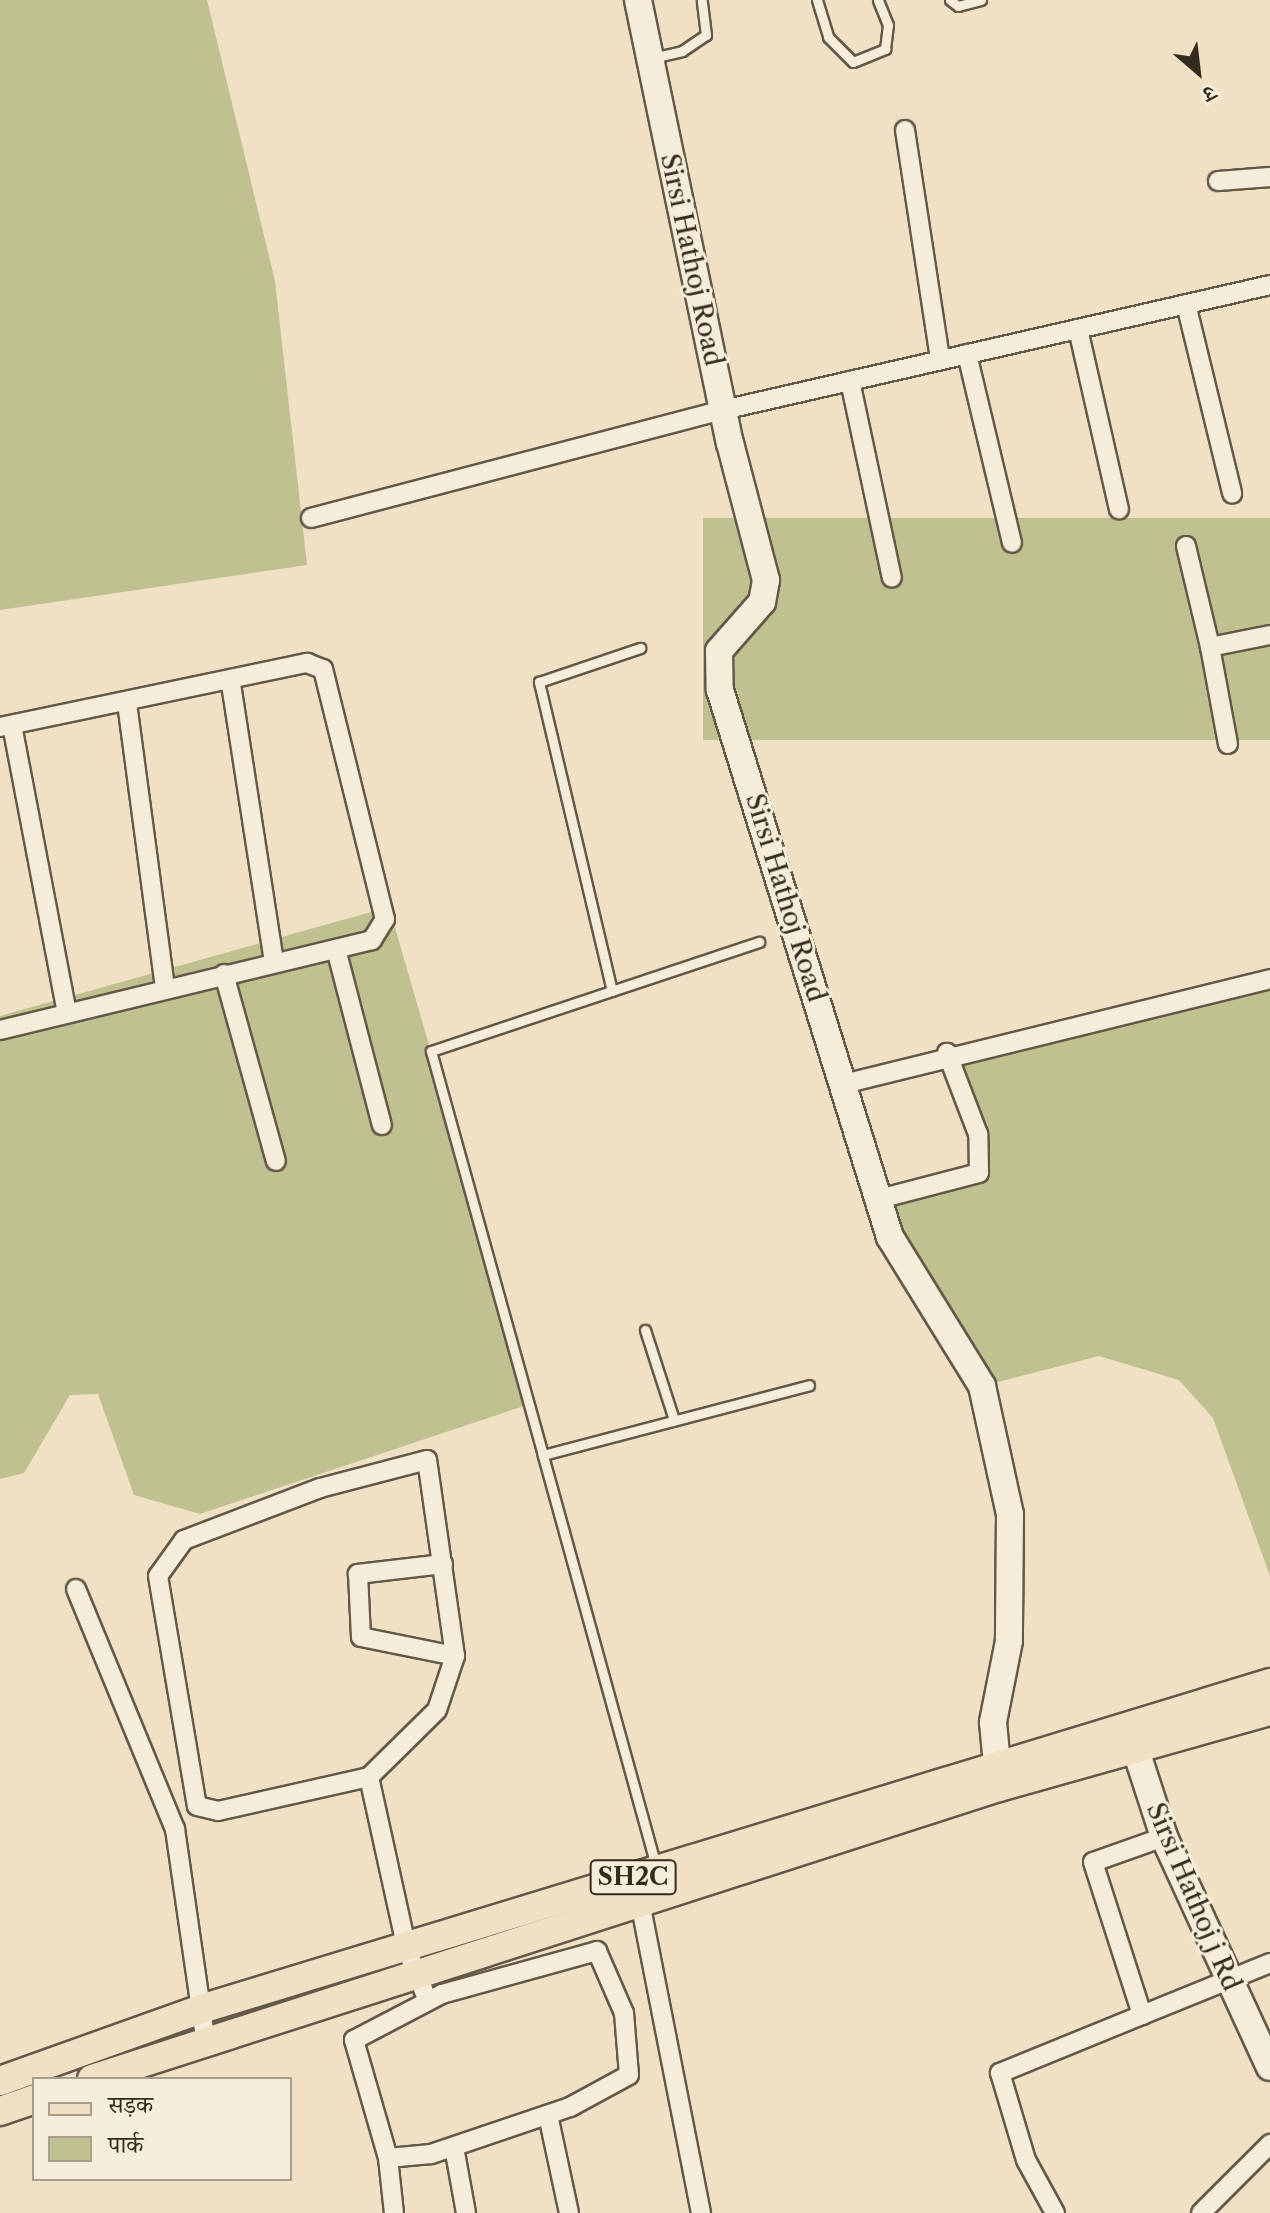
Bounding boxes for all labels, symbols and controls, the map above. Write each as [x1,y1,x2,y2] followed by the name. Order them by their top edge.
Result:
[1158,32,1238,112] north arrow
[1198,79,1221,108] text: उ
[653,151,729,369] street label: Sirsi Hathoj Road
[738,790,832,1006] street label: Sirsi Hathoj Road
[1139,1798,1247,1996] street label: Sirsi Hathoj j Rd
[589,1857,677,1897] road number: SH2C
[32,2077,292,2181] legend
[108,2090,153,2119] text: सड़क
[108,2130,143,2159] text: पार्क

